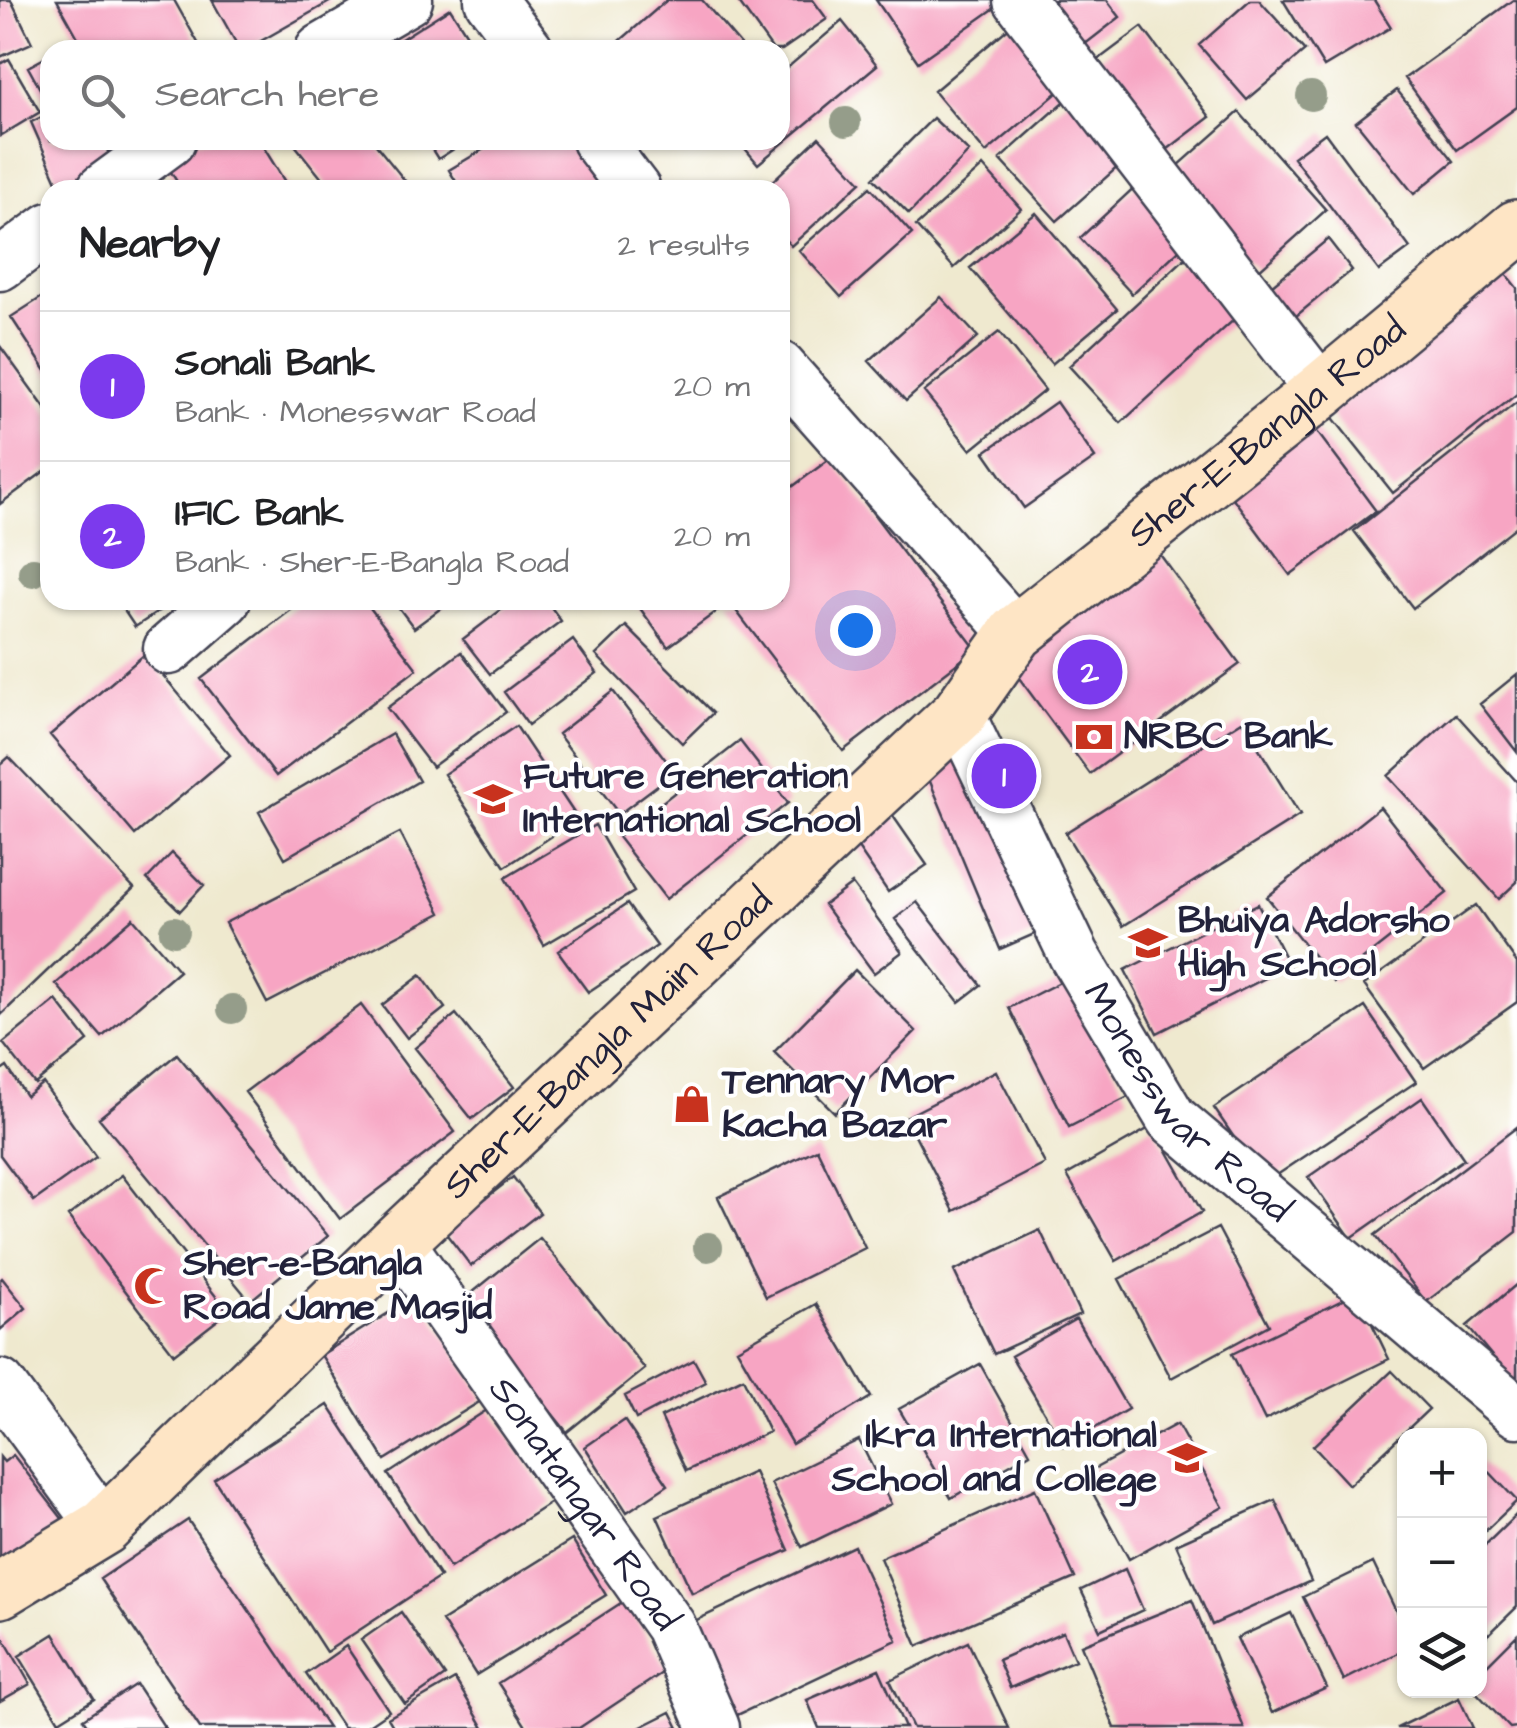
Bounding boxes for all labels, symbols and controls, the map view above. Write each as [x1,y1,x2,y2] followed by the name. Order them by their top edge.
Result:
[40,40,790,150] search box
[75,68,130,123] icon: search
[155,69,379,121] text: Search here
[80,216,220,274] text: Nearby
[618,223,750,268] text: 2 results
[1117,305,1418,560] street label: Sher-E-Bangla Road
[175,338,375,390] text: Sonali Bank
[110,364,115,409] text: 1
[674,364,750,409] text: 20 m
[175,390,536,435] text: Bank · Monesswar Road
[175,488,344,540] text: IFIC Bank
[103,514,122,559] text: 2
[674,514,750,559] text: 20 m
[175,540,569,585] text: Bank · Sher-E-Bangla Road
[830,605,881,656] your location
[1058,634,1122,710] pin: 2
[1124,711,1333,763] place label: NRBC Bank
[1073,716,1115,758] bank icon: NRBC Bank
[972,738,1036,814] pin: 1
[523,751,861,847] place label: Future Generation International School
[472,778,514,820] school or university icon: Future Generation International School
[432,876,784,1211] street label: Sher-E-Bangla Main Road
[1178,895,1450,992] place label: Bhuiya Adorsho High School
[1127,922,1169,964] school or university icon: Bhuiya Adorsho High School
[1070,973,1302,1235] street label: Monesswar Road
[721,1056,954,1152] place label: Tennary Mor Kacha Bazar
[671,1083,713,1125] shop icon: Tennary Mor Kacha Bazar
[182,1238,493,1334] place label: Sher-e-Bangla Road Jame Masjid
[132,1265,174,1307] mosque icon: Sher-e-Bangla Road Jame Masjid
[476,1366,692,1642] street label: Sonatangar Road
[831,1410,1157,1507] place label: Ikra International School and College
[1397,1428,1487,1698] map controls
[1397,1428,1487,1518] button: +
[1166,1437,1208,1479] school or university icon: Ikra International School and College
[1397,1518,1487,1608] button: −
[1397,1608,1487,1698] button: layers

